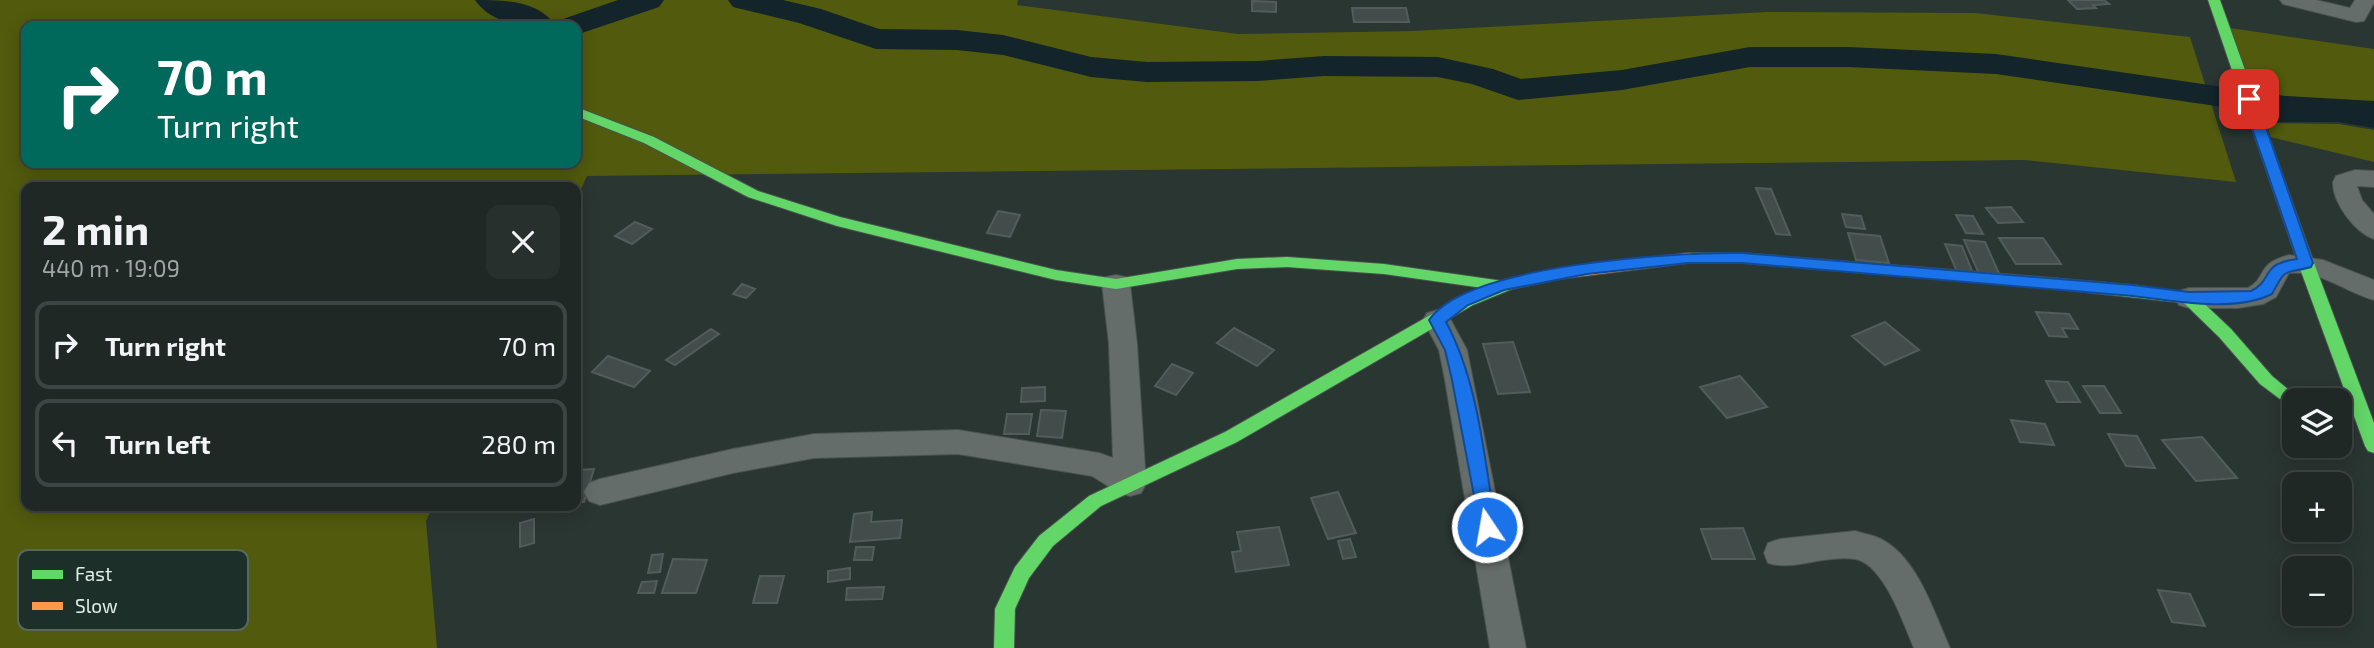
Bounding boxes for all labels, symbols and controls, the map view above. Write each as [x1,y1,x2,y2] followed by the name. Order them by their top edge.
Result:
[157,46,268,105] text: 70 m
[42,49,133,140] icon: right
[2219,69,2279,129] pin
[2230,80,2268,118] icon: arrive
[157,106,299,144] text: Turn right
[42,203,149,253] text: 2 min
[486,205,560,279] button: close
[42,254,180,282] text: 440 m · 19:09
[46,326,84,364] icon: right
[105,330,226,361] text: Turn right
[498,330,556,361] text: 70 m
[2282,388,2352,626] map controls
[2282,388,2352,458] button: layers
[46,424,84,462] icon: left
[105,428,211,459] text: Turn left
[481,428,556,459] text: 280 m
[2282,472,2352,542] button: +
[1450,490,1524,564] position arrow
[18,550,248,630] legend
[2282,556,2352,626] button: −
[75,562,112,585] text: Fast
[75,594,118,617] text: Slow

